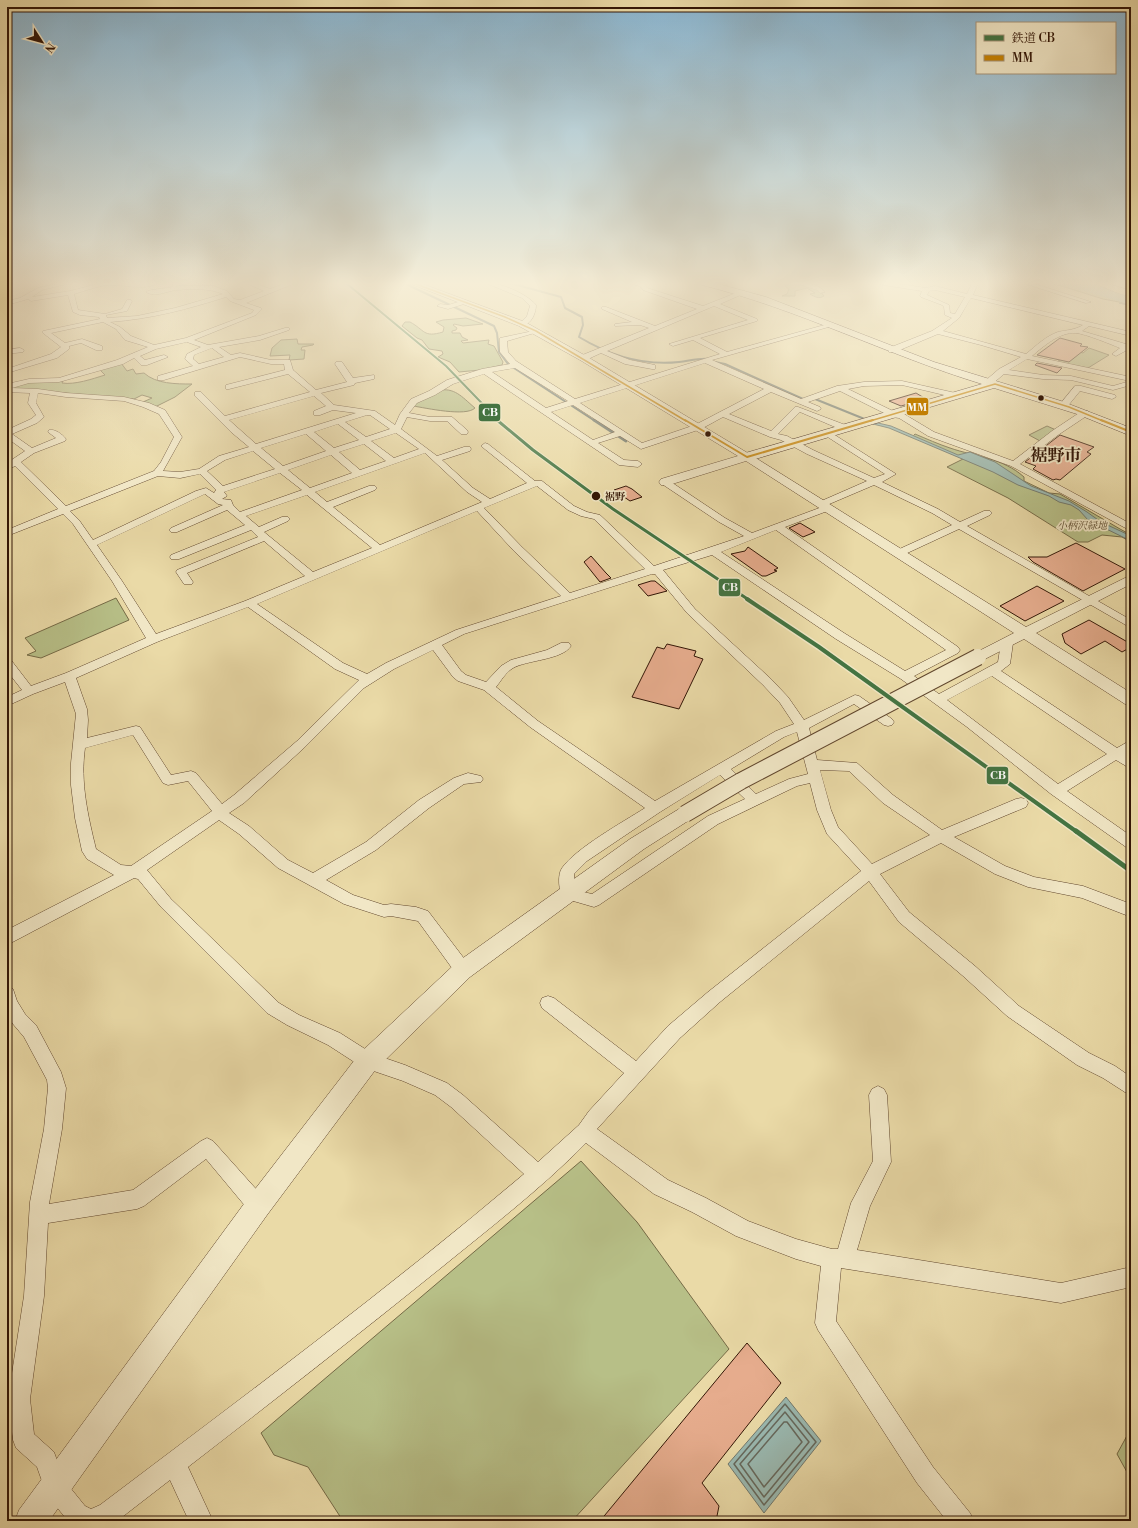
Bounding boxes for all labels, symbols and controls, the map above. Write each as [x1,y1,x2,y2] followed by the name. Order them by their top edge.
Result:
[22,22,62,62] north arrow
[976,22,1116,74] legend
[1011,31,1055,46] text: 鉄道 CB
[41,40,58,55] text: N
[1012,51,1034,66] text: MM
[1036,393,1046,403] unlabelled marker
[906,397,929,416] line badge: MM
[907,401,928,415] text: MM
[478,403,501,422] line badge: CB
[482,406,498,420] text: CB
[703,429,713,439] unlabelled marker
[1031,445,1082,467] district label: 裾野市
[590,490,602,502] marker: 裾野
[604,491,626,503] place label: 裾野
[1057,520,1108,532] park label: 小柄沢緑地
[718,578,741,597] line badge: CB
[722,581,738,595] text: CB
[986,766,1009,785] line badge: CB
[990,769,1006,783] text: CB

